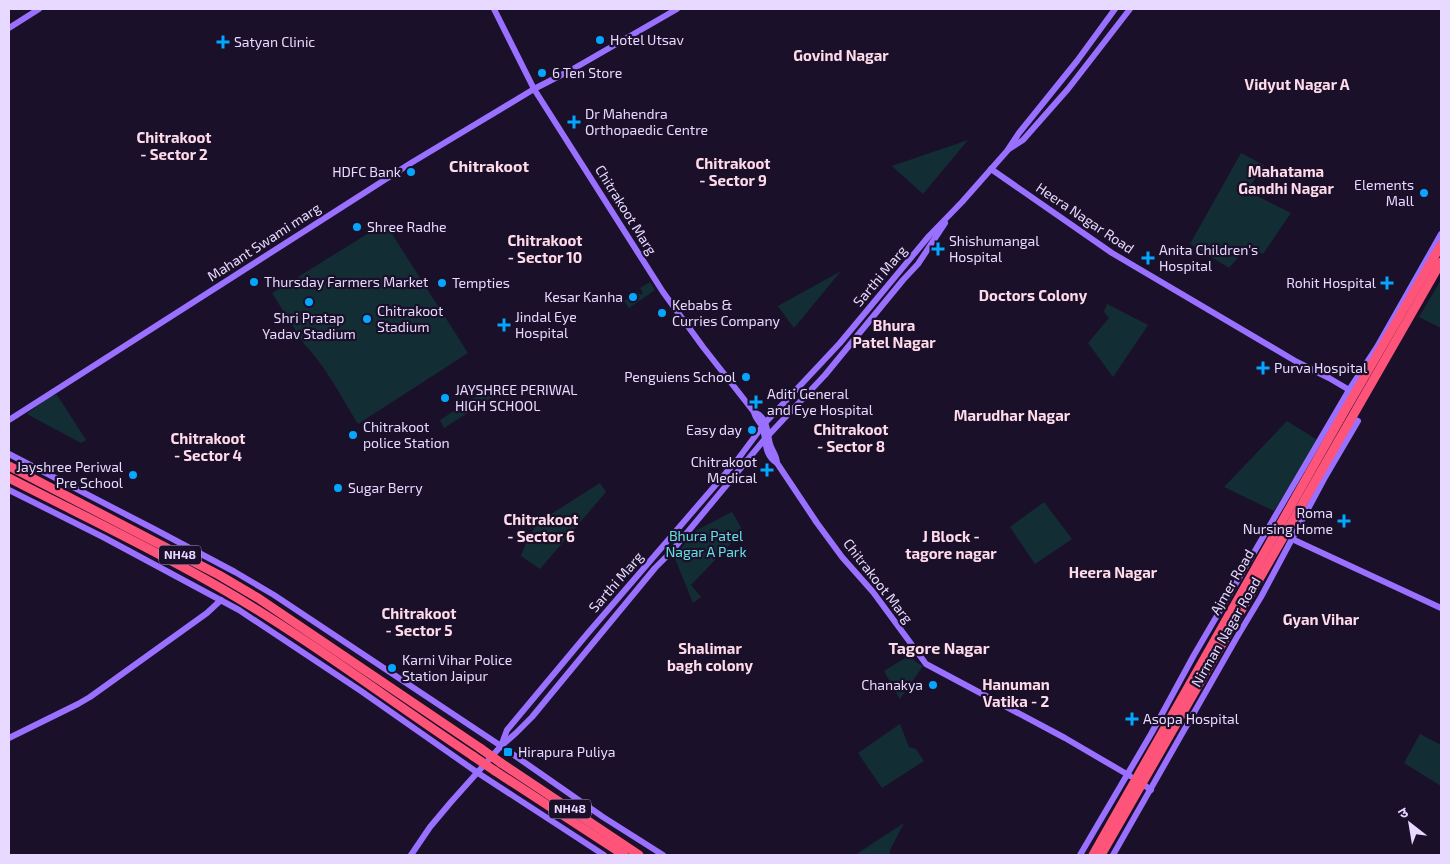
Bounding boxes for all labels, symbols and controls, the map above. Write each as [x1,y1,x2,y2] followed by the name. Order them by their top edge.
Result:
[610,31,685,48] place label: Hotel Utsav
[234,33,315,50] place label: Satyan Clinic
[594,34,606,46] marker: Hotel Utsav
[216,35,230,49] marker: Satyan Clinic
[793,46,889,64] district label: Govind Nagar
[552,64,622,81] place label: 6 Ten Store
[536,67,548,79] marker: 6 Ten Store
[1245,75,1350,94] district label: Vidyut Nagar A
[585,105,708,138] place label: Dr Mahendra Orthopaedic Centre
[567,115,581,129] marker: Dr Mahendra Orthopaedic Centre
[137,128,211,163] district label: Chitrakoot - Sector 2
[696,154,770,189] district label: Chitrakoot - Sector 9
[449,156,529,175] district label: Chitrakoot
[592,162,661,258] street label: Chitrakoot Marg
[1238,162,1334,197] district label: Mahatama Gandhi Nagar
[332,163,401,180] place label: HDFC Bank
[405,166,417,178] marker: HDFC Bank
[1354,176,1415,209] place label: Elements Mall
[1033,179,1137,257] street label: Heera Nagar Road
[1418,187,1430,199] marker: Elements Mall
[204,199,324,285] street label: Mahant Swami marg
[367,218,447,235] place label: Shree Radhe
[351,221,363,233] marker: Shree Radhe
[508,231,582,266] district label: Chitrakoot - Sector 10
[949,232,1040,265] place label: Shishumangal Hospital
[1159,241,1258,274] place label: Anita Children's Hospital
[849,242,910,310] street label: Sarthi Marg
[931,242,945,256] marker: Shishumangal Hospital
[1141,251,1155,265] marker: Anita Children's Hospital
[264,273,428,290] place label: Thursday Farmers Market
[452,274,510,291] place label: Tempties
[1286,274,1377,291] place label: Rohit Hospital
[248,276,260,288] marker: Thursday Farmers Market
[1380,276,1394,290] marker: Rohit Hospital
[436,277,448,289] marker: Tempties
[979,286,1088,305] district label: Doctors Colony
[544,288,623,305] place label: Kesar Kanha
[627,291,639,303] marker: Kesar Kanha
[303,296,315,308] marker: Shri Pratap Yadav Stadium
[672,296,781,329] place label: Kebabs & Curries Company
[377,302,443,335] place label: Chitrakoot Stadium
[656,307,668,319] marker: Kebabs & Curries Company
[515,308,577,341] place label: Jindal Eye Hospital
[262,309,356,342] place label: Shri Pratap Yadav Stadium
[361,313,373,325] marker: Chitrakoot Stadium
[852,316,936,351] district label: Bhura Patel Nagar
[497,318,511,332] marker: Jindal Eye Hospital
[1274,359,1368,376] place label: Purva Hospital
[1256,361,1270,375] marker: Purva Hospital
[624,368,737,385] place label: Penguiens School
[740,371,752,383] marker: Penguiens School
[455,381,578,414] place label: JAYSHREE PERIWAL HIGH SCHOOL
[767,385,874,418] place label: Aditi General and Eye Hospital
[439,392,451,404] marker: JAYSHREE PERIWAL HIGH SCHOOL
[749,395,763,409] marker: Aditi General and Eye Hospital
[954,406,1071,424] district label: Marudhar Nagar
[363,418,450,451] place label: Chitrakoot police Station
[814,420,888,455] district label: Chitrakoot - Sector 8
[686,421,743,438] place label: Easy day
[746,424,758,436] marker: Easy day
[171,429,245,464] district label: Chitrakoot - Sector 4
[347,429,359,441] marker: Chitrakoot police Station
[691,453,758,486] place label: Chitrakoot Medical
[16,458,124,491] place label: Jayshree Periwal Pre School
[761,464,773,476] marker: Chitrakoot Medical
[127,469,139,481] marker: Jayshree Periwal Pre School
[348,479,423,496] place label: Sugar Berry
[332,482,344,494] marker: Sugar Berry
[1243,504,1333,537] place label: Roma Nursing Home
[504,510,578,545] district label: Chitrakoot - Sector 6
[1337,514,1351,528] marker: Roma Nursing Home
[665,527,747,560] park label: Bhura Patel Nagar A Park
[905,527,997,562] district label: J Block - tagore nagar
[840,535,917,627] street label: Chitrakoot Marg
[159,546,201,564] road number: NH48
[1206,546,1257,617] street label: Ajmer Road
[585,548,647,615] street label: Sarthi Marg
[1069,563,1158,581] district label: Heera Nagar
[1187,574,1264,690] street label: Nirman Nagar Road
[382,604,456,639] district label: Chitrakoot - Sector 5
[1283,610,1360,629] district label: Gyan Vihar
[888,638,990,657] district label: Tagore Nagar
[667,639,754,675] district label: Shalimar bagh colony
[402,651,512,684] place label: Karni Vihar Police Station Jaipur
[386,662,398,674] marker: Karni Vihar Police Station Jaipur
[982,675,1050,710] district label: Hanuman Vatika - 2
[861,676,923,693] place label: Chanakya
[927,679,939,691] marker: Chanakya
[1143,710,1240,727] place label: Asopa Hospital
[1125,712,1139,726] marker: Asopa Hospital
[518,743,616,760] place label: Hirapura Puliya
[502,746,514,758] marker: Hirapura Puliya
[1385,799,1435,849] north arrow
[549,800,591,819] road number: NH48
[1395,803,1412,822] text: उ

